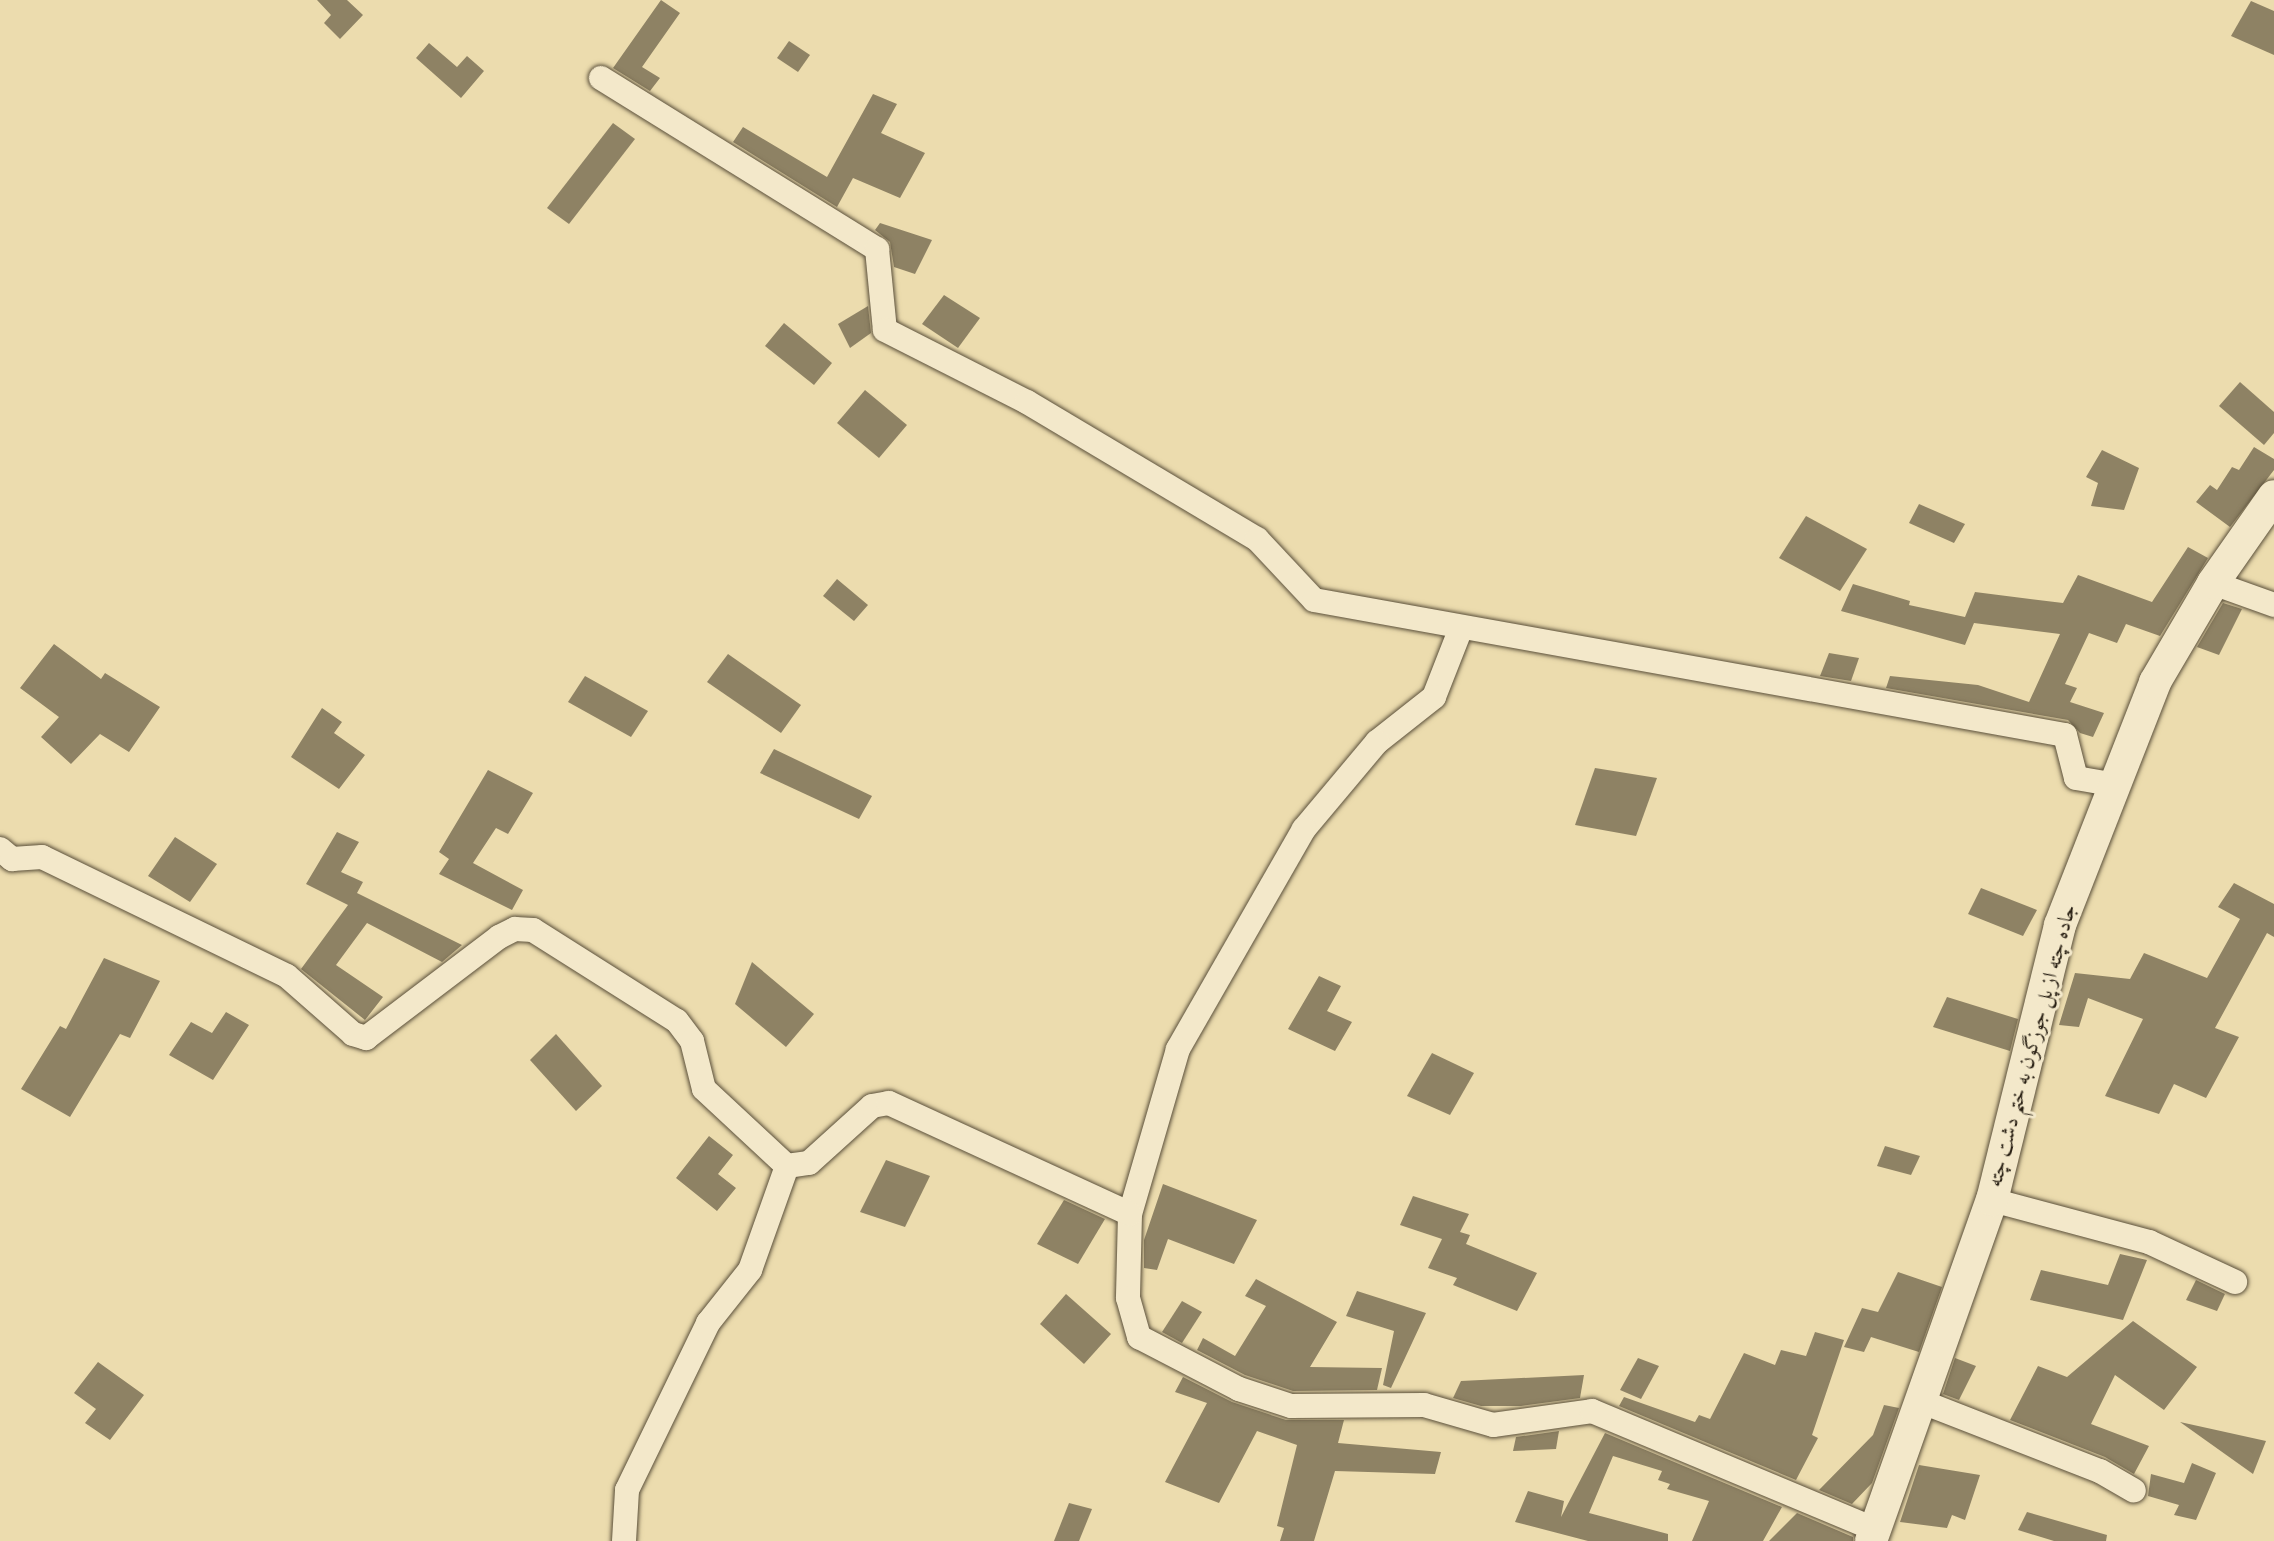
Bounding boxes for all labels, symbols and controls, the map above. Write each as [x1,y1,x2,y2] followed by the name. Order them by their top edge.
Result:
[1983,902,2083,1190] street label: جاده چته از پل جوزگون به ختم دشت چته

